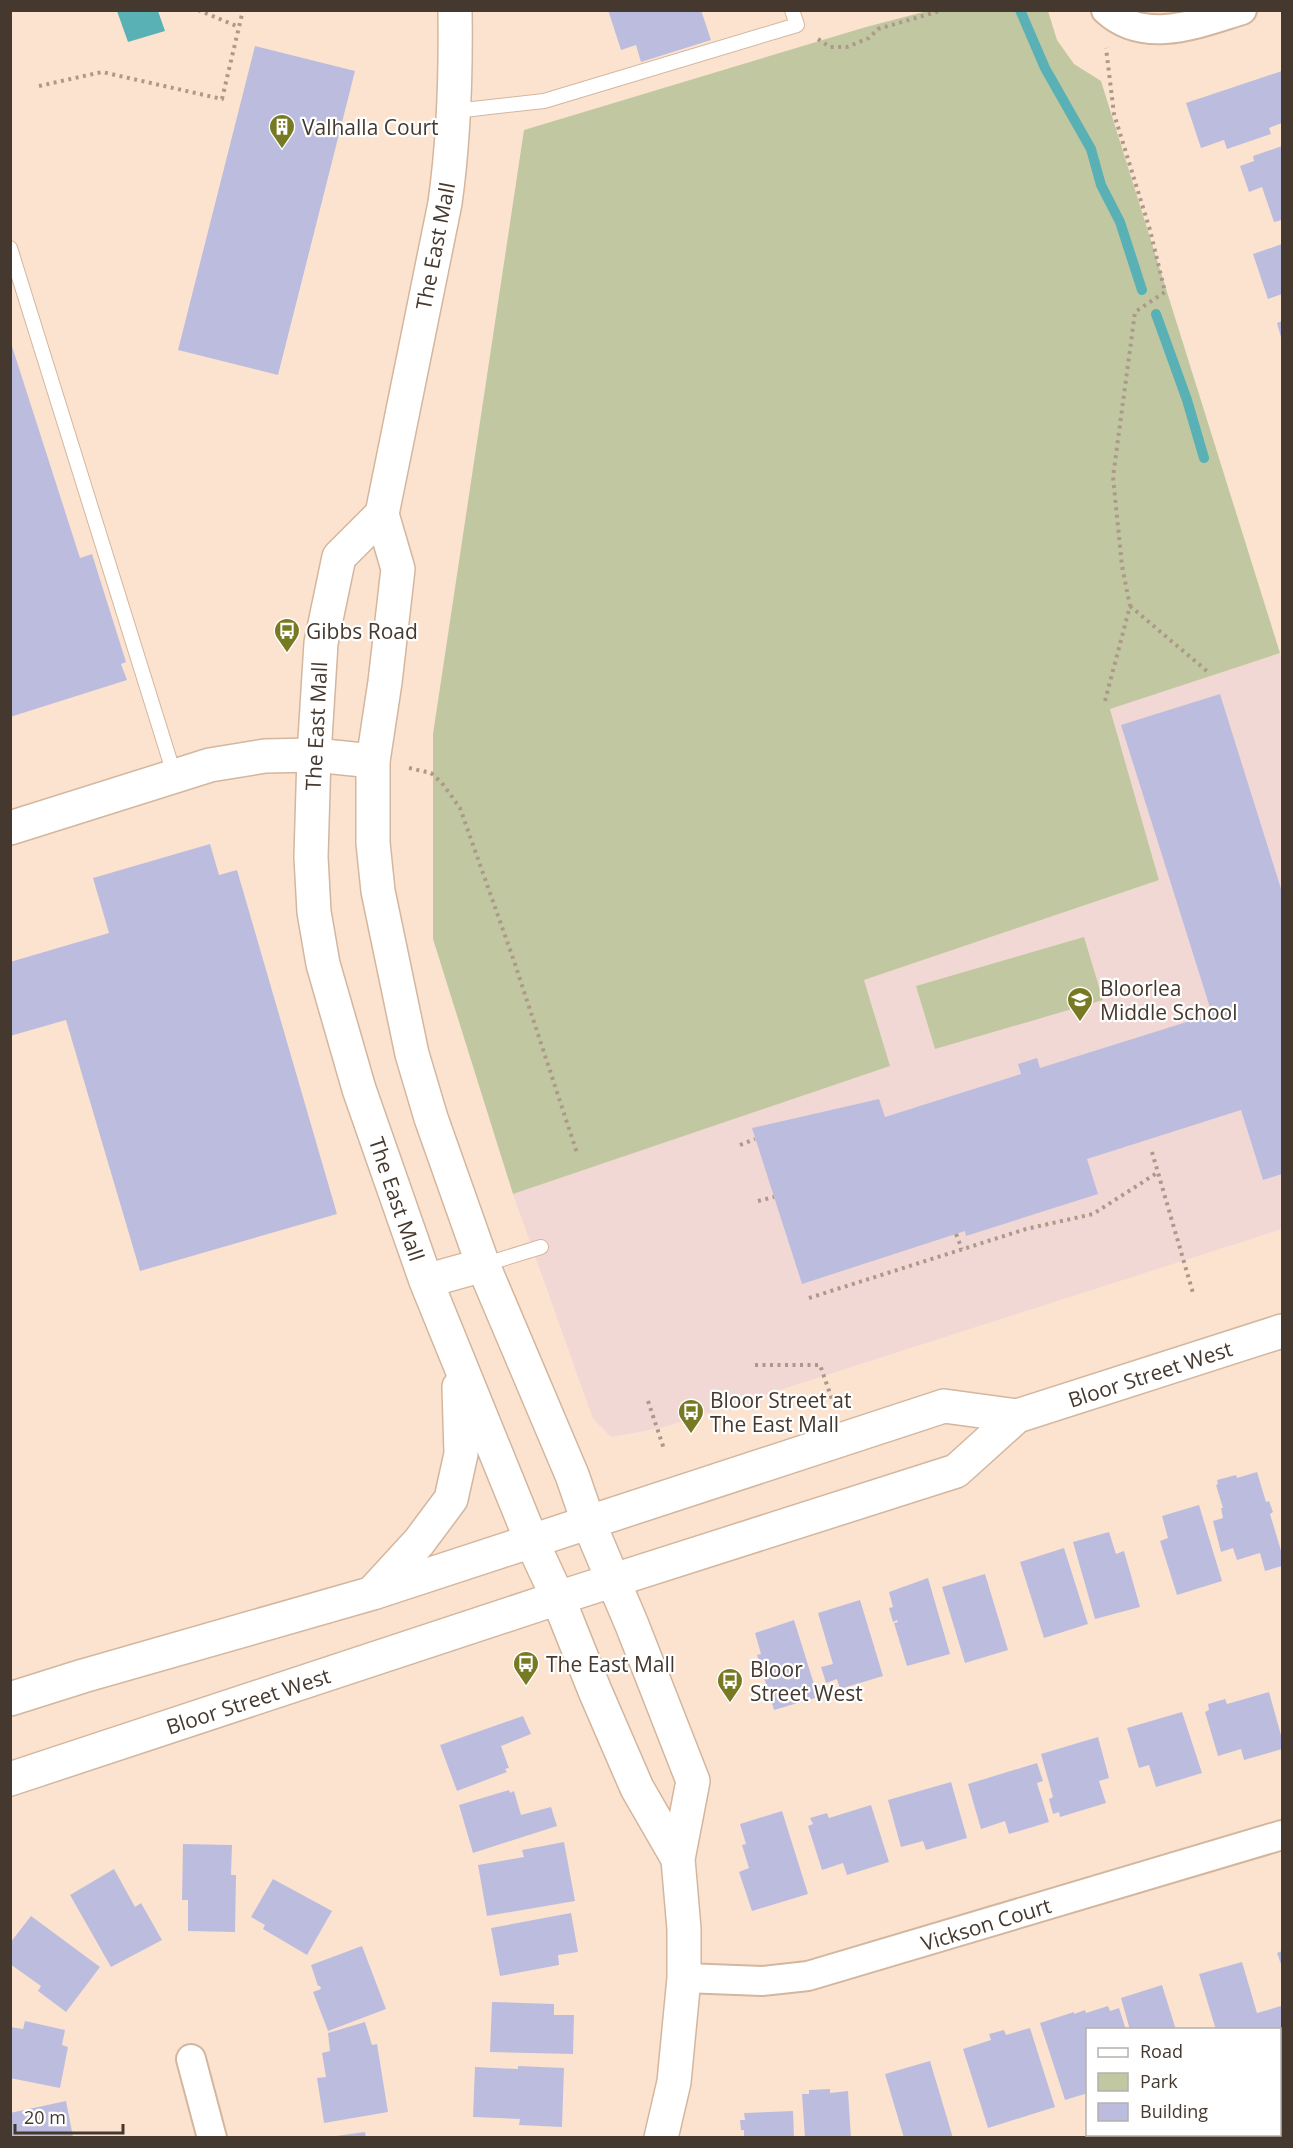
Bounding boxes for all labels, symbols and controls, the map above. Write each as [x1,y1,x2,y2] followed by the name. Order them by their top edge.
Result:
[267,112,297,150] building icon: Valhalla Court
[302,113,439,141] place label: Valhalla Court
[409,180,461,312] street label: The East Mall
[272,616,302,654] bus stop icon: Gibbs Road
[306,617,418,645] place label: Gibbs Road
[299,661,333,791] street label: The East Mall
[1100,974,1237,1026] place label: Bloorlea Middle School
[1065,985,1095,1023] school or university icon: Bloorlea Middle School
[363,1133,431,1265] street label: The East Mall
[1064,1334,1236,1414] street label: Bloor Street West
[710,1386,851,1438] place label: Bloor Street at The East Mall
[676,1397,706,1435] bus stop icon: Bloor Street at The East Mall
[511,1649,541,1687] bus stop icon: The East Mall
[546,1650,675,1678] place label: The East Mall
[750,1655,863,1707] place label: Bloor Street West
[162,1661,334,1741] street label: Bloor Street West
[715,1666,745,1704] bus stop icon: Bloor Street West
[917,1891,1055,1957] street label: Vickson Court
[1086,2028,1281,2136] legend
[1140,2039,1183,2063] text: Road
[1140,2069,1178,2093] text: Park
[15,2097,123,2135] scale bar
[1140,2099,1208,2123] text: Building
[24,2105,66,2129] text: 20 m

